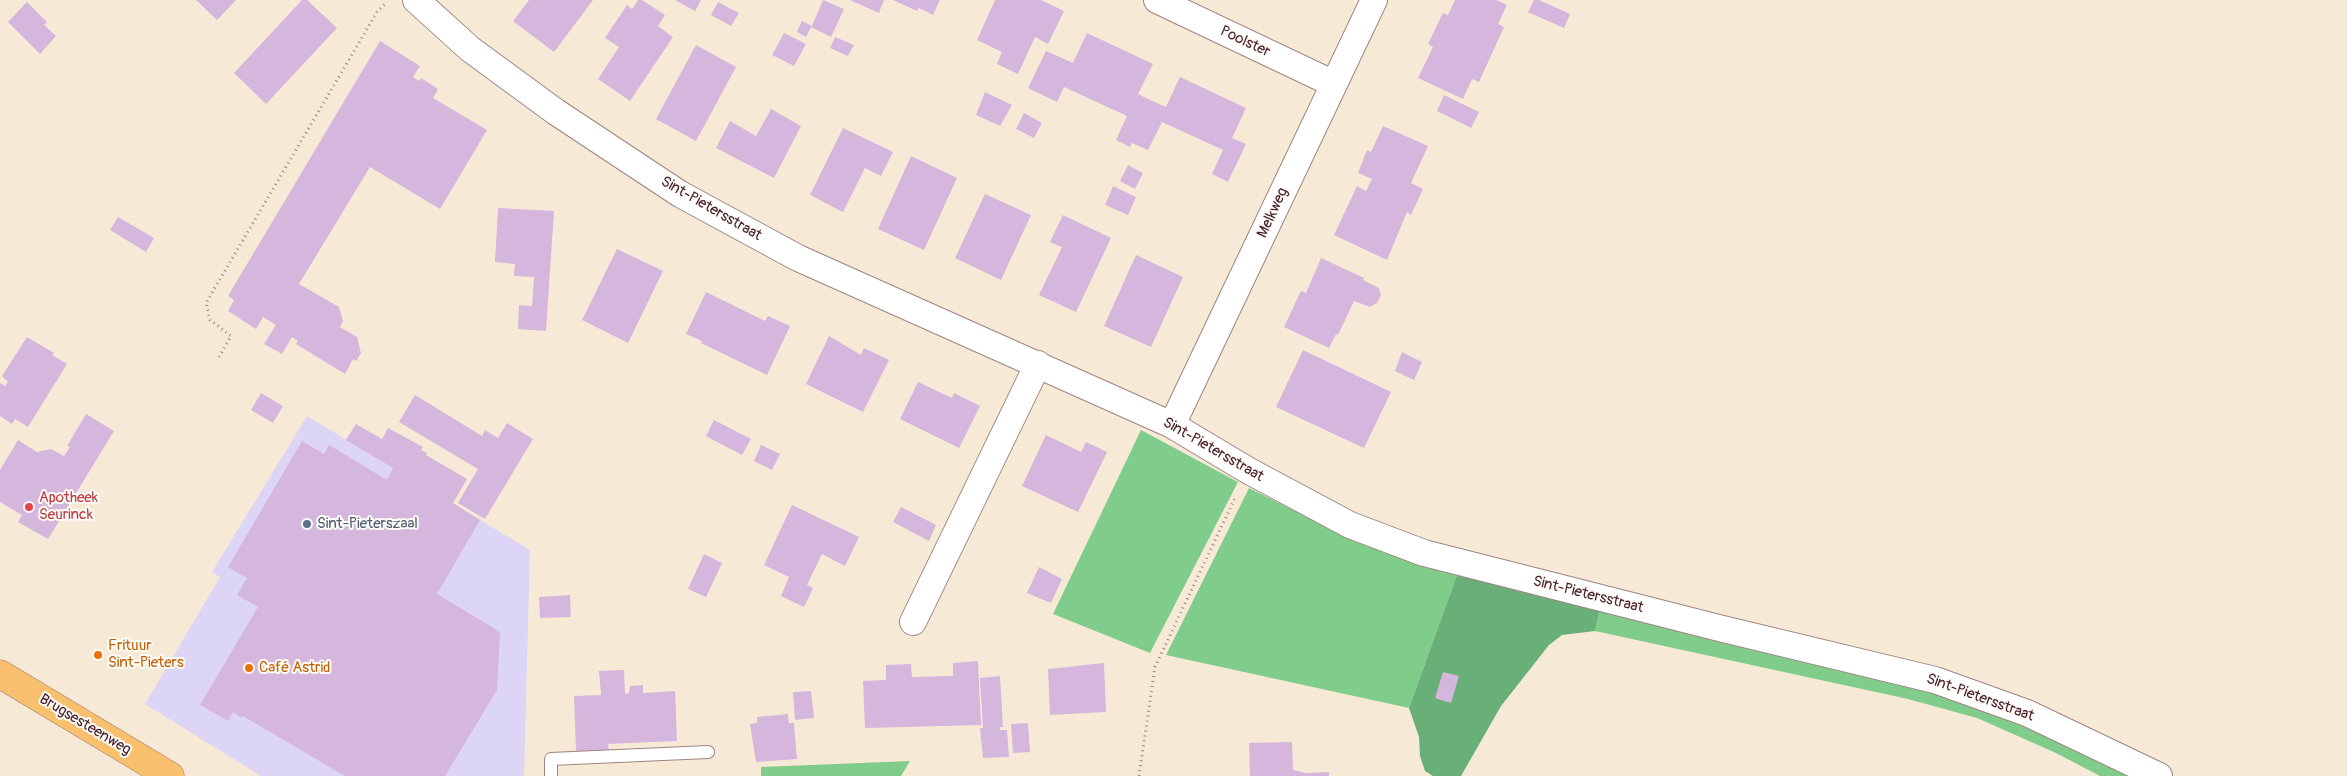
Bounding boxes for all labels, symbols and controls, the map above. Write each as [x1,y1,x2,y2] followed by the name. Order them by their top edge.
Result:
[1217,23,1273,61] street label: Poolster
[657,173,765,245] street label: Sint-Pietersstraat
[1254,185,1292,241] street label: Melkweg
[1159,414,1267,486] street label: Sint-Pietersstraat
[39,489,98,524] place label: Apotheek Seurinck
[23,501,35,513] marker: Apotheek Seurinck
[317,515,418,533] place label: Sint-Pieterszaal
[301,518,313,530] marker: Sint-Pieterszaal
[1531,573,1645,617] street label: Sint-Pietersstraat
[108,637,184,672] place label: Frituur Sint-Pieters
[92,649,104,661] marker: Frituur Sint-Pieters
[259,659,330,677] place label: Café Astrid
[243,662,255,674] marker: Café Astrid
[1924,670,2036,726] street label: Sint-Pietersstraat
[36,691,134,759] street label: Brugsesteenweg

